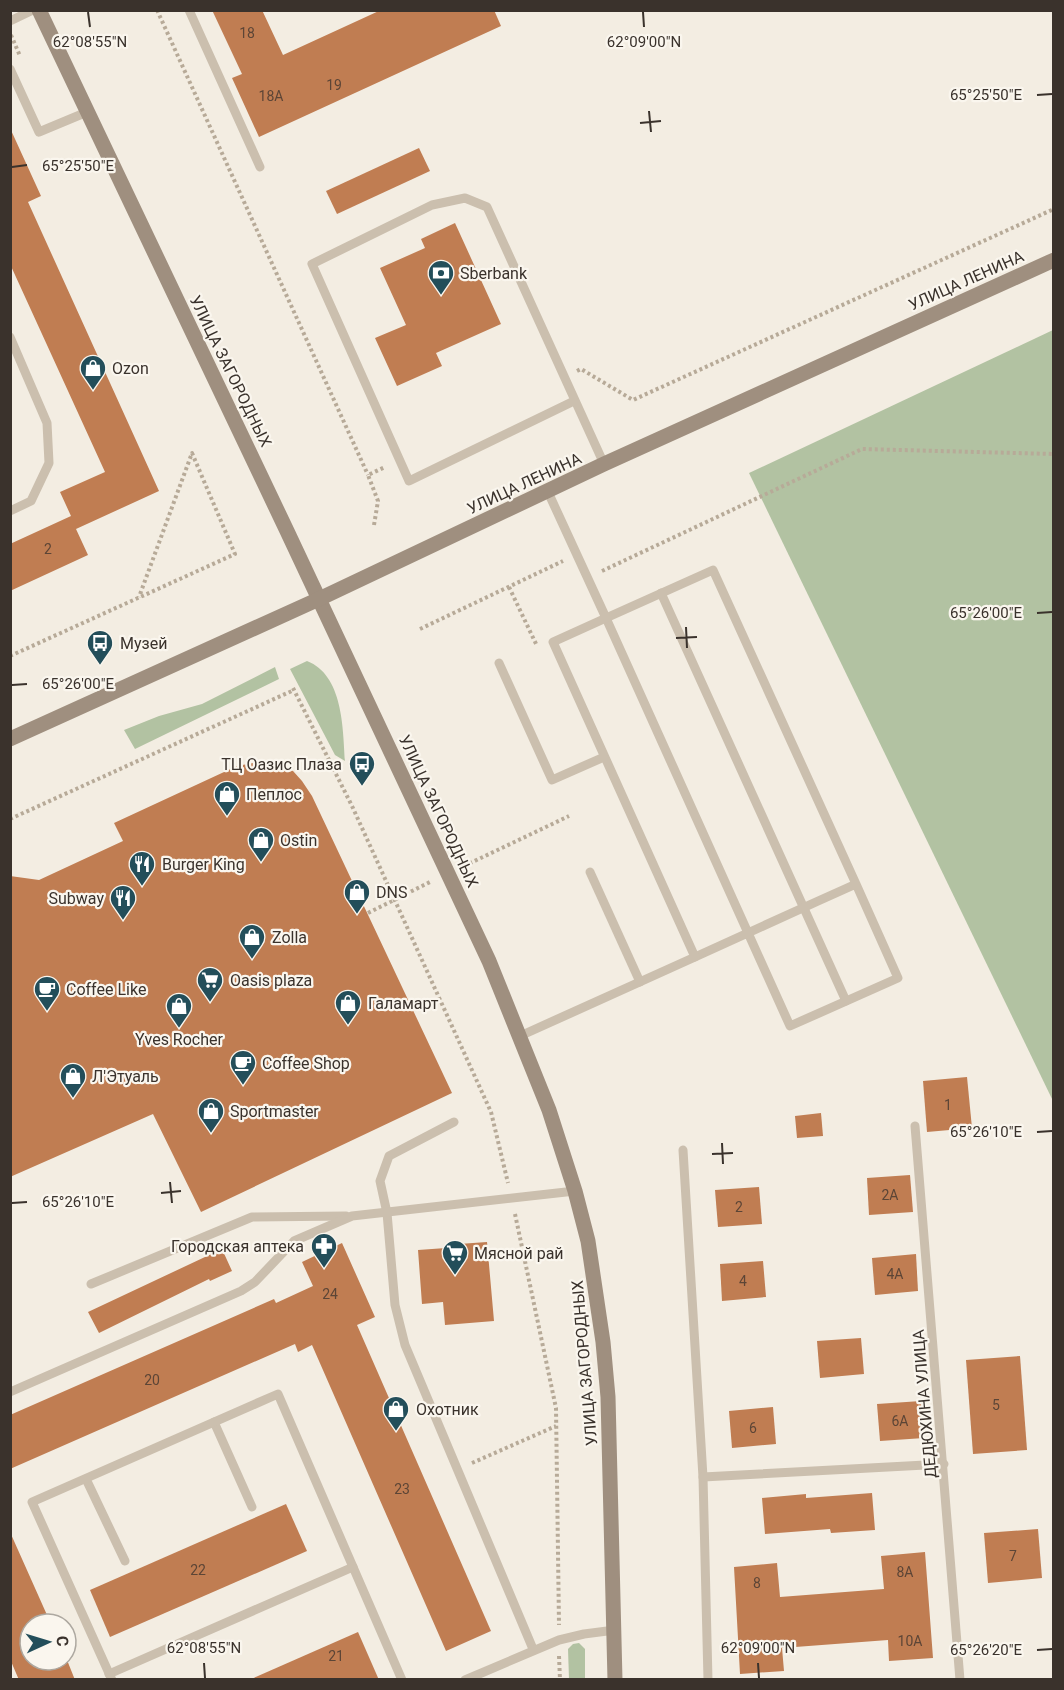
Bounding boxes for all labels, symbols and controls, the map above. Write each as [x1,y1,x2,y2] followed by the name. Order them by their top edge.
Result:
[239,25,255,41] house number: 18
[53,33,127,51] text: 62°08'55"N
[607,33,681,51] text: 62°09'00"N
[326,77,342,93] house number: 19
[950,86,1023,104] text: 65°25'50"E
[259,88,283,104] house number: 18А
[42,157,115,175] text: 65°25'50"E
[906,246,1027,314] street label: УЛИЦА ЛЕНИНА
[426,258,456,296] bank icon: Sberbank
[460,264,528,283] place label: Sberbank
[186,292,276,450] street label: УЛИЦА ЗАГОРОДНЫХ
[78,353,108,391] shop icon: Ozon
[112,359,149,378] place label: Ozon
[464,448,585,518] street label: УЛИЦА ЛЕНИНА
[44,541,52,557] house number: 2
[950,604,1023,622] text: 65°26'00"E
[85,628,115,666] bus stop icon: Музей
[120,634,167,653] place label: Музей
[42,675,115,693] text: 65°26'00"E
[395,732,482,891] street label: УЛИЦА ЗАГОРОДНЫХ
[347,749,377,787] bus stop icon: ТЦ Оазис Плаза
[221,755,342,774] place label: ТЦ Оазис Плаза
[212,779,242,817] shop icon: Пеплос
[246,785,302,804] place label: Пеплос
[246,825,276,863] shop icon: Ostin
[280,831,317,850] place label: Ostin
[127,849,157,887] restaurant icon: Burger King
[162,855,245,874] place label: Burger King
[342,877,372,915] shop icon: DNS
[108,883,138,921] restaurant icon: Subway
[376,883,407,902] place label: DNS
[49,889,104,908] place label: Subway
[237,922,267,960] shop icon: Zolla
[272,928,307,947] place label: Zolla
[195,965,225,1003] supermarket icon: Oasis plaza
[230,971,312,990] place label: Oasis plaza
[32,974,62,1012] cafe icon: Coffee Like
[66,980,146,999] place label: Coffee Like
[333,988,363,1026] shop icon: Галамарт
[164,991,194,1029] shop icon: Yves Rocher
[368,994,439,1013] place label: Галамарт
[135,1030,224,1049] place label: Yves Rocher
[228,1048,258,1086] cafe icon: Coffee Shop
[262,1054,350,1073] place label: Coffee Shop
[58,1061,88,1099] shop icon: Л'Этуаль
[92,1067,159,1086] place label: Л'Этуаль
[196,1096,226,1134] shop icon: Sportmaster
[944,1097,952,1113] house number: 1
[230,1102,319,1121] place label: Sportmaster
[950,1123,1023,1141] text: 65°26'10"E
[881,1187,899,1203] house number: 2А
[42,1193,115,1211] text: 65°26'10"E
[735,1199,743,1215] house number: 2
[309,1231,339,1269] pharmacy icon: Городская аптека
[171,1237,304,1256] place label: Городская аптека
[440,1238,470,1276] supermarket icon: Мясной рай
[474,1244,564,1263] place label: Мясной рай
[886,1266,904,1282] house number: 4А
[739,1273,747,1289] house number: 4
[568,1279,601,1447] street label: УЛИЦА ЗАГОРОДНЫХ
[322,1286,338,1302] house number: 24
[908,1328,940,1479] street label: ДЕДЮХИНА УЛИЦА
[144,1372,160,1388] house number: 20
[381,1394,411,1432] shop icon: Охотник
[992,1397,1000,1413] house number: 5
[416,1400,479,1419] place label: Охотник
[891,1413,909,1429] house number: 6А
[749,1420,757,1436] house number: 6
[394,1481,410,1497] house number: 23
[1009,1548,1017,1564] house number: 7
[190,1562,206,1578] house number: 22
[896,1564,914,1580] house number: 8А
[753,1575,761,1591] house number: 8
[18,1612,78,1672] north arrow
[898,1633,922,1649] house number: 10А
[53,1635,72,1647] text: С
[167,1639,241,1657] text: 62°08'55"N
[721,1639,795,1657] text: 62°09'00"N
[950,1641,1023,1659] text: 65°26'20"E
[328,1648,344,1664] house number: 21

